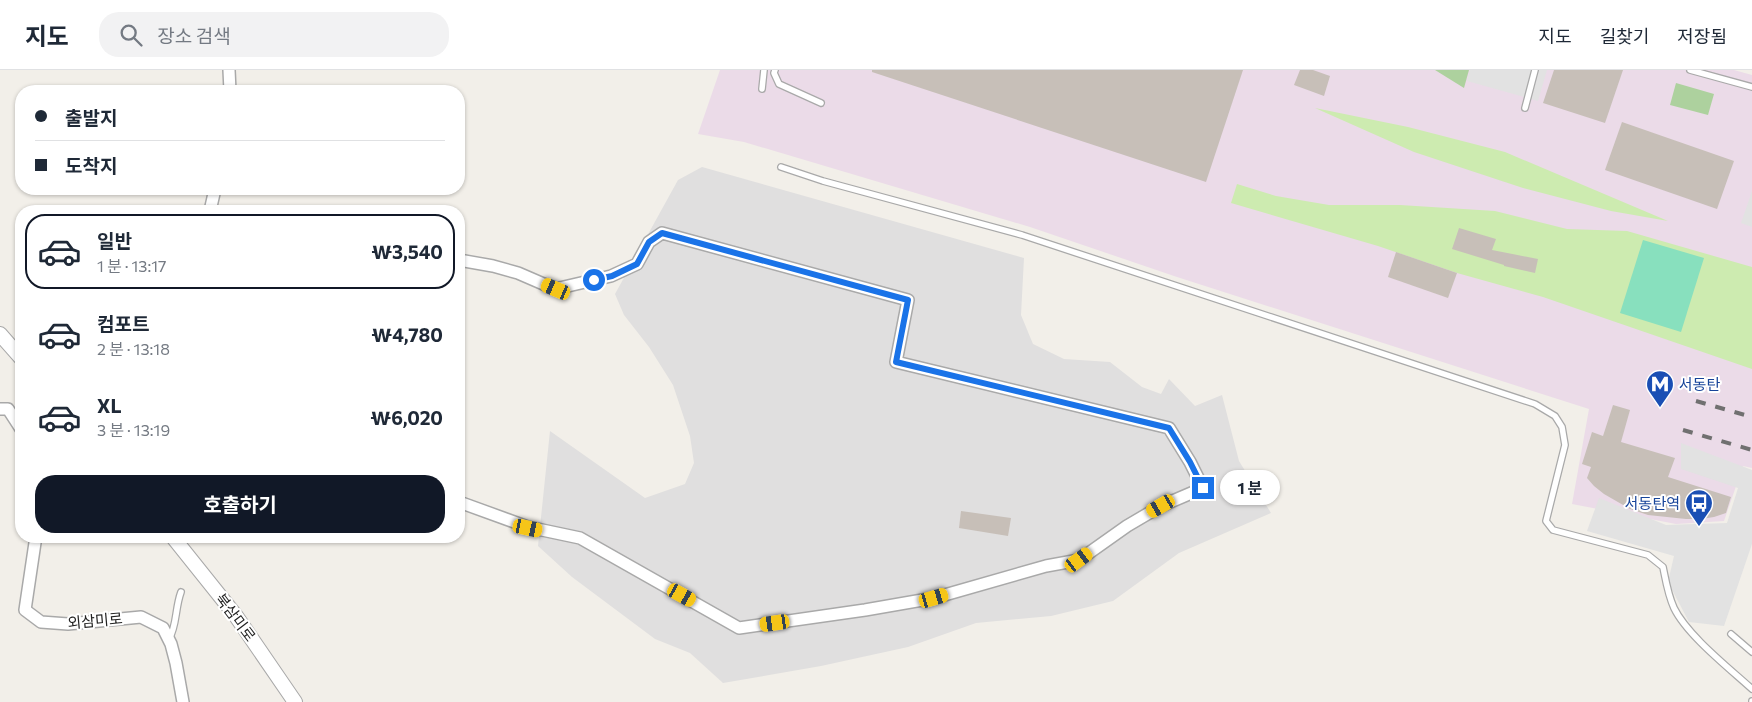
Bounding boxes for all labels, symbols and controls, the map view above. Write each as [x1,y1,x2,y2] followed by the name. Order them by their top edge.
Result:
[99,12,449,57] search box
[25,21,69,50] text: 지도
[117,21,145,49] icon: search
[157,24,231,47] text: 장소 검색
[1539,25,1572,47] text: 지도
[1600,25,1649,47] text: 길찾기
[1677,25,1727,47] text: 저장됨
[65,106,117,129] text: 출발지
[65,154,117,177] text: 도착지
[37,229,82,274] icon: car
[97,229,132,252] text: 일반
[372,240,443,263] text: ₩3,540
[97,256,167,275] text: 1 분 · 13:17
[583,269,605,291] route start
[539,276,572,302] car
[37,312,82,357] icon: car
[97,312,149,335] text: 컴포트
[372,323,443,346] text: ₩4,780
[97,339,170,358] text: 2 분 · 13:18
[1645,369,1675,408] metro station icon: 서동탄
[1679,375,1721,393] place label: 서동탄
[97,394,122,417] text: XL
[37,395,82,440] icon: car
[371,406,443,429] text: ₩6,020
[97,420,170,439] text: 3 분 · 13:19
[1220,470,1280,506] callout: 1 분
[35,475,445,533] button: 호출하기
[1192,477,1214,499] route end
[1237,478,1263,497] text: 1 분
[1684,488,1714,527] bus stop icon: 서동탄역
[1144,492,1177,520] car
[1625,494,1680,512] place label: 서동탄역
[511,518,544,538] car
[1062,545,1095,575] car
[665,581,698,609] car
[917,587,950,609] car
[212,590,260,644] street label: 북삼미로
[67,609,123,631] street label: 외삼미로
[759,613,790,633] car

